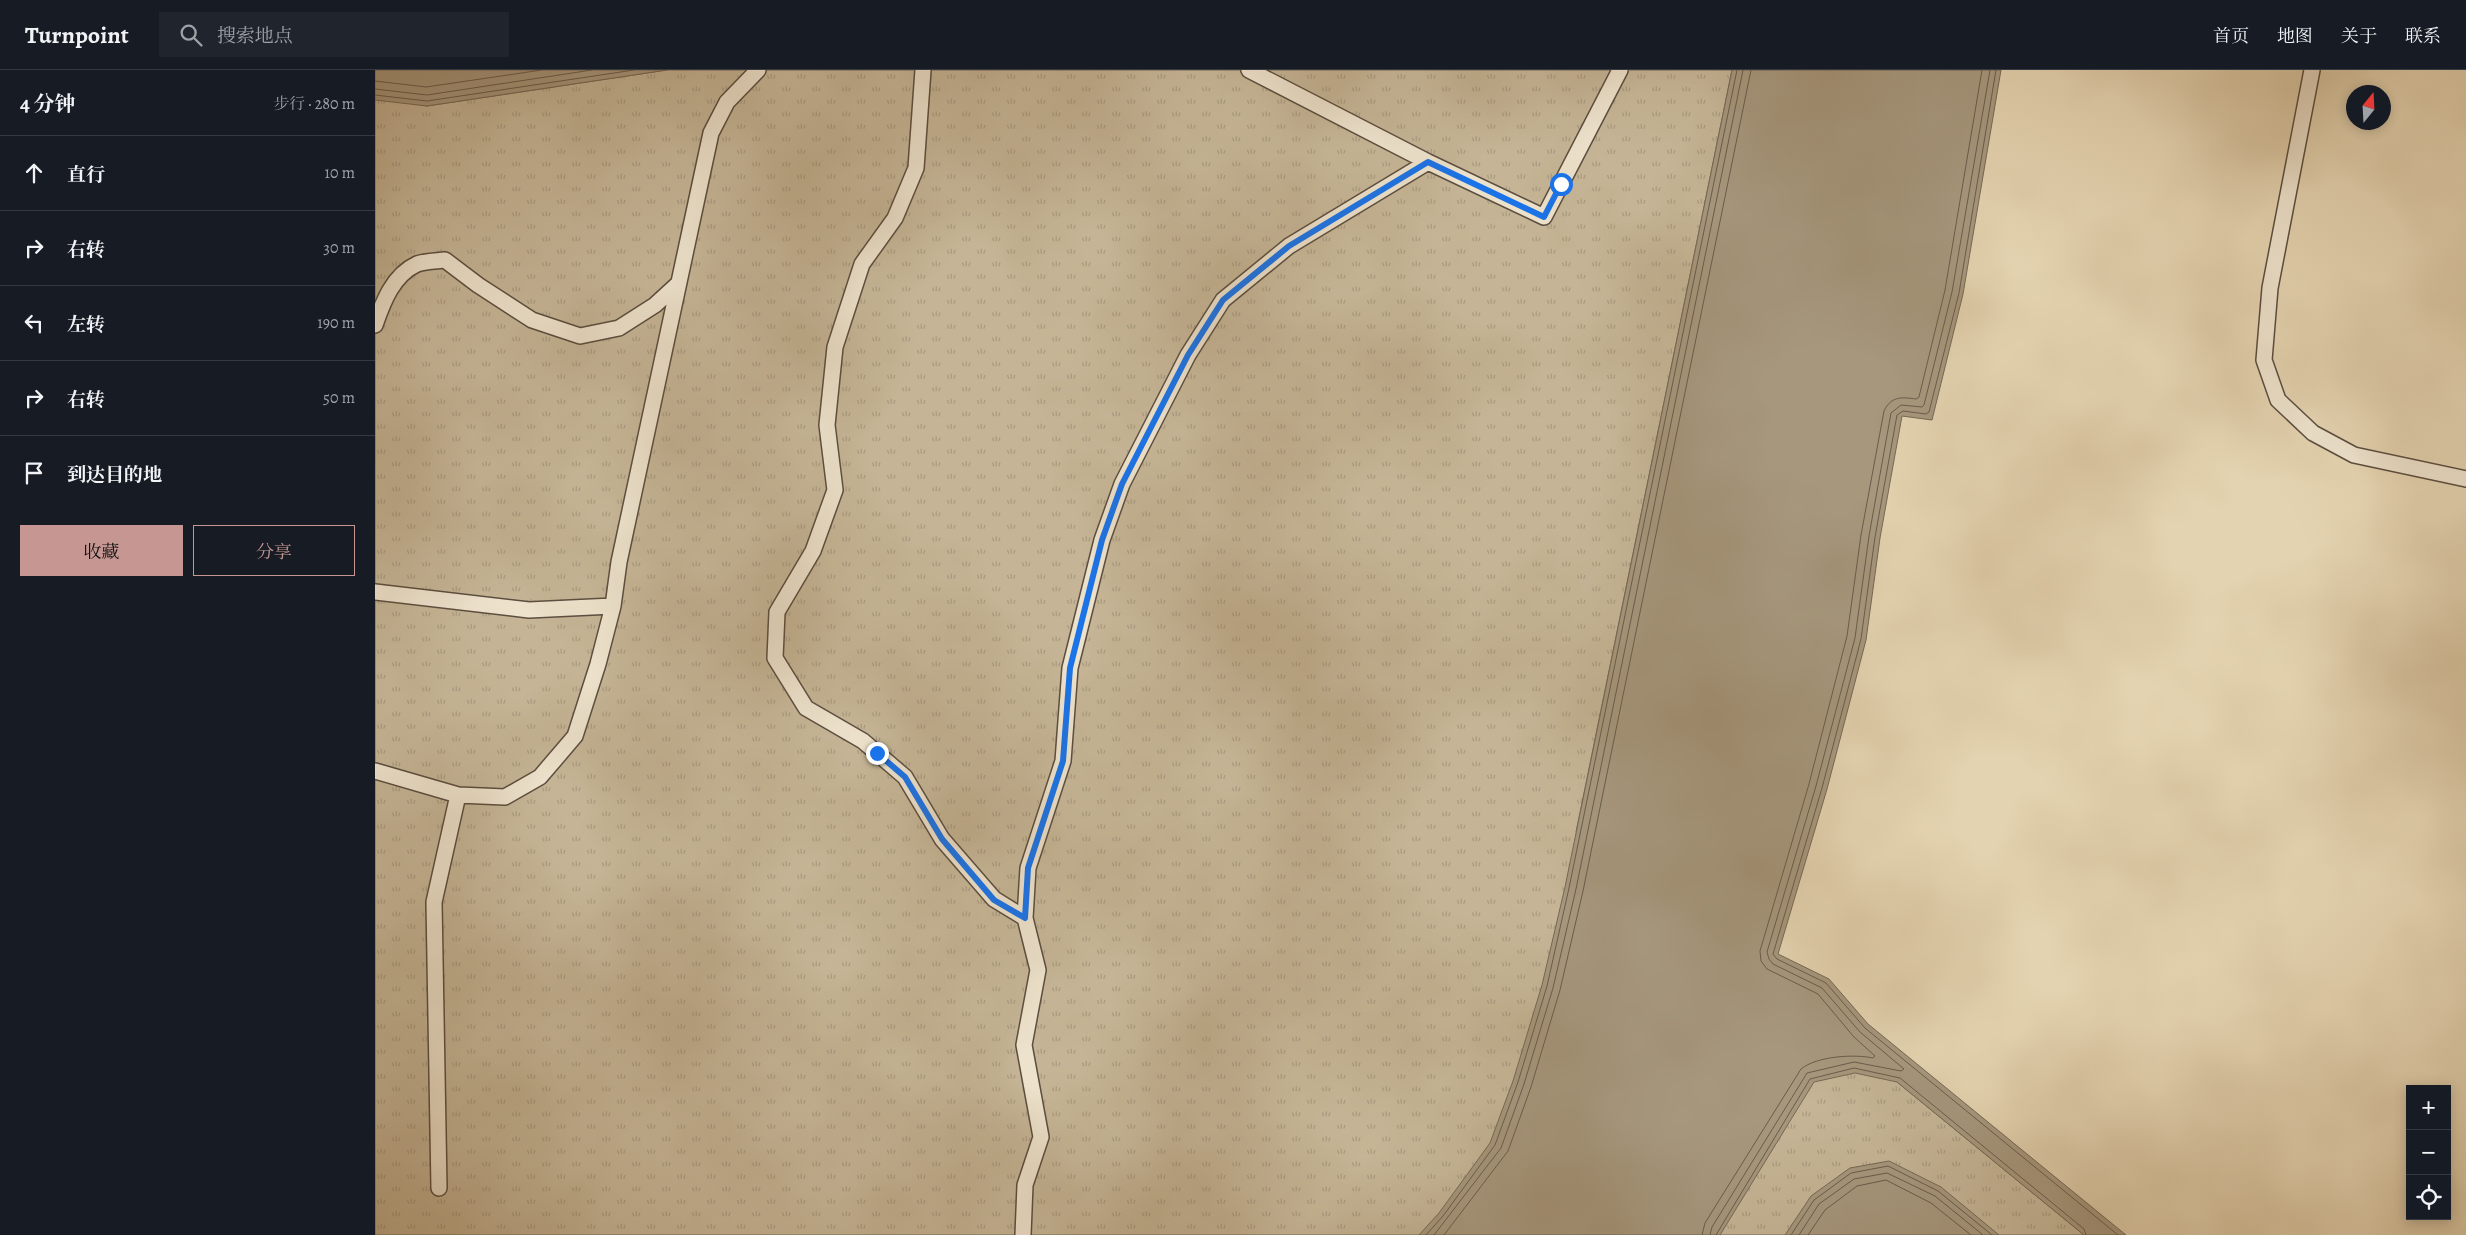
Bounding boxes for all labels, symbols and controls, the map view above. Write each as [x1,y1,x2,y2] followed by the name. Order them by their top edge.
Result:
[159,12,509,57] search box
[25,19,129,51] text: Turnpoint
[177,21,205,49] icon: search
[217,23,293,49] text: 搜索地点
[2213,24,2249,48] text: 首页
[2277,24,2313,48] text: 地图
[2341,24,2377,48] text: 关于
[2405,24,2441,48] text: 联系
[2346,85,2391,130] north arrow
[20,90,76,118] text: 4 分钟
[273,93,355,115] text: 步行 · 280 m
[20,159,48,187] icon: ahead
[67,162,105,188] text: 直行
[325,162,355,184] text: 10 m
[1550,173,1573,196] route start
[20,234,48,262] icon: right
[67,237,105,263] text: 右转
[323,237,355,259] text: 30 m
[20,309,48,337] icon: left
[67,312,105,338] text: 左转
[317,312,355,334] text: 190 m
[20,384,48,412] icon: right
[67,387,105,413] text: 右转
[323,387,355,409] text: 50 m
[20,459,48,487] icon: arrive
[67,462,162,488] text: 到达目的地
[20,525,183,576] button: 收藏
[193,525,355,576] button: 分享
[866,742,889,765] route end
[2406,1085,2451,1220] map controls
[2406,1085,2451,1130] button: +
[2406,1130,2451,1175] button: −
[2406,1175,2451,1220] button: locate

